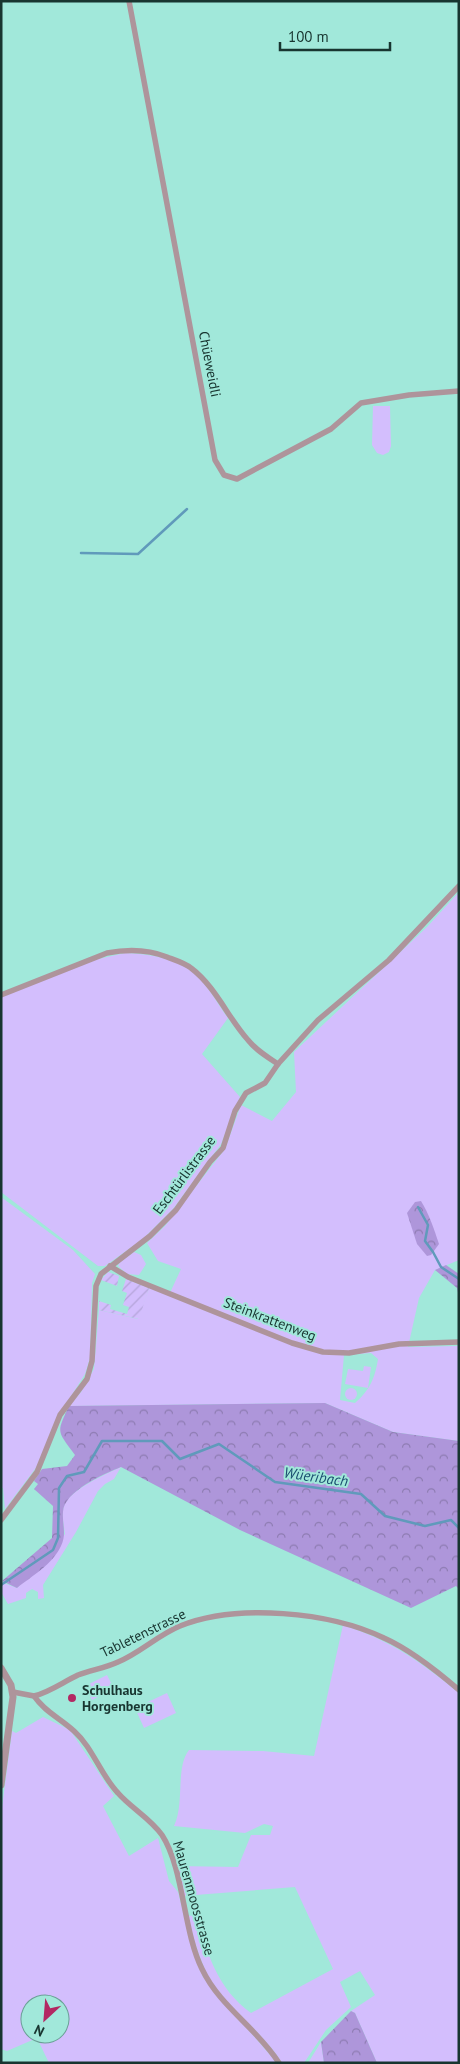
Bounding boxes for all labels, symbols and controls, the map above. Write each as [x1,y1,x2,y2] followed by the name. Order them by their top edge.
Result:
[280,20,390,52] scale bar
[288,27,329,46] text: 100 m
[195,330,225,398] street label: Chüeweidli
[149,1132,219,1218] street label: Eschtürlistrasse
[221,1293,319,1345] street label: Steinkrattenweg
[283,1463,349,1490] water label: Wüeribach
[97,1605,189,1661] street label: Tabletenstrasse
[82,1681,153,1715] place label: Schulhaus Horgenberg
[66,1692,78,1704] marker: Schulhaus Horgenberg
[169,1839,219,1957] street label: Maurenmoosstrasse
[20,1994,70,2044] north arrow
[31,2021,47,2041] text: N

